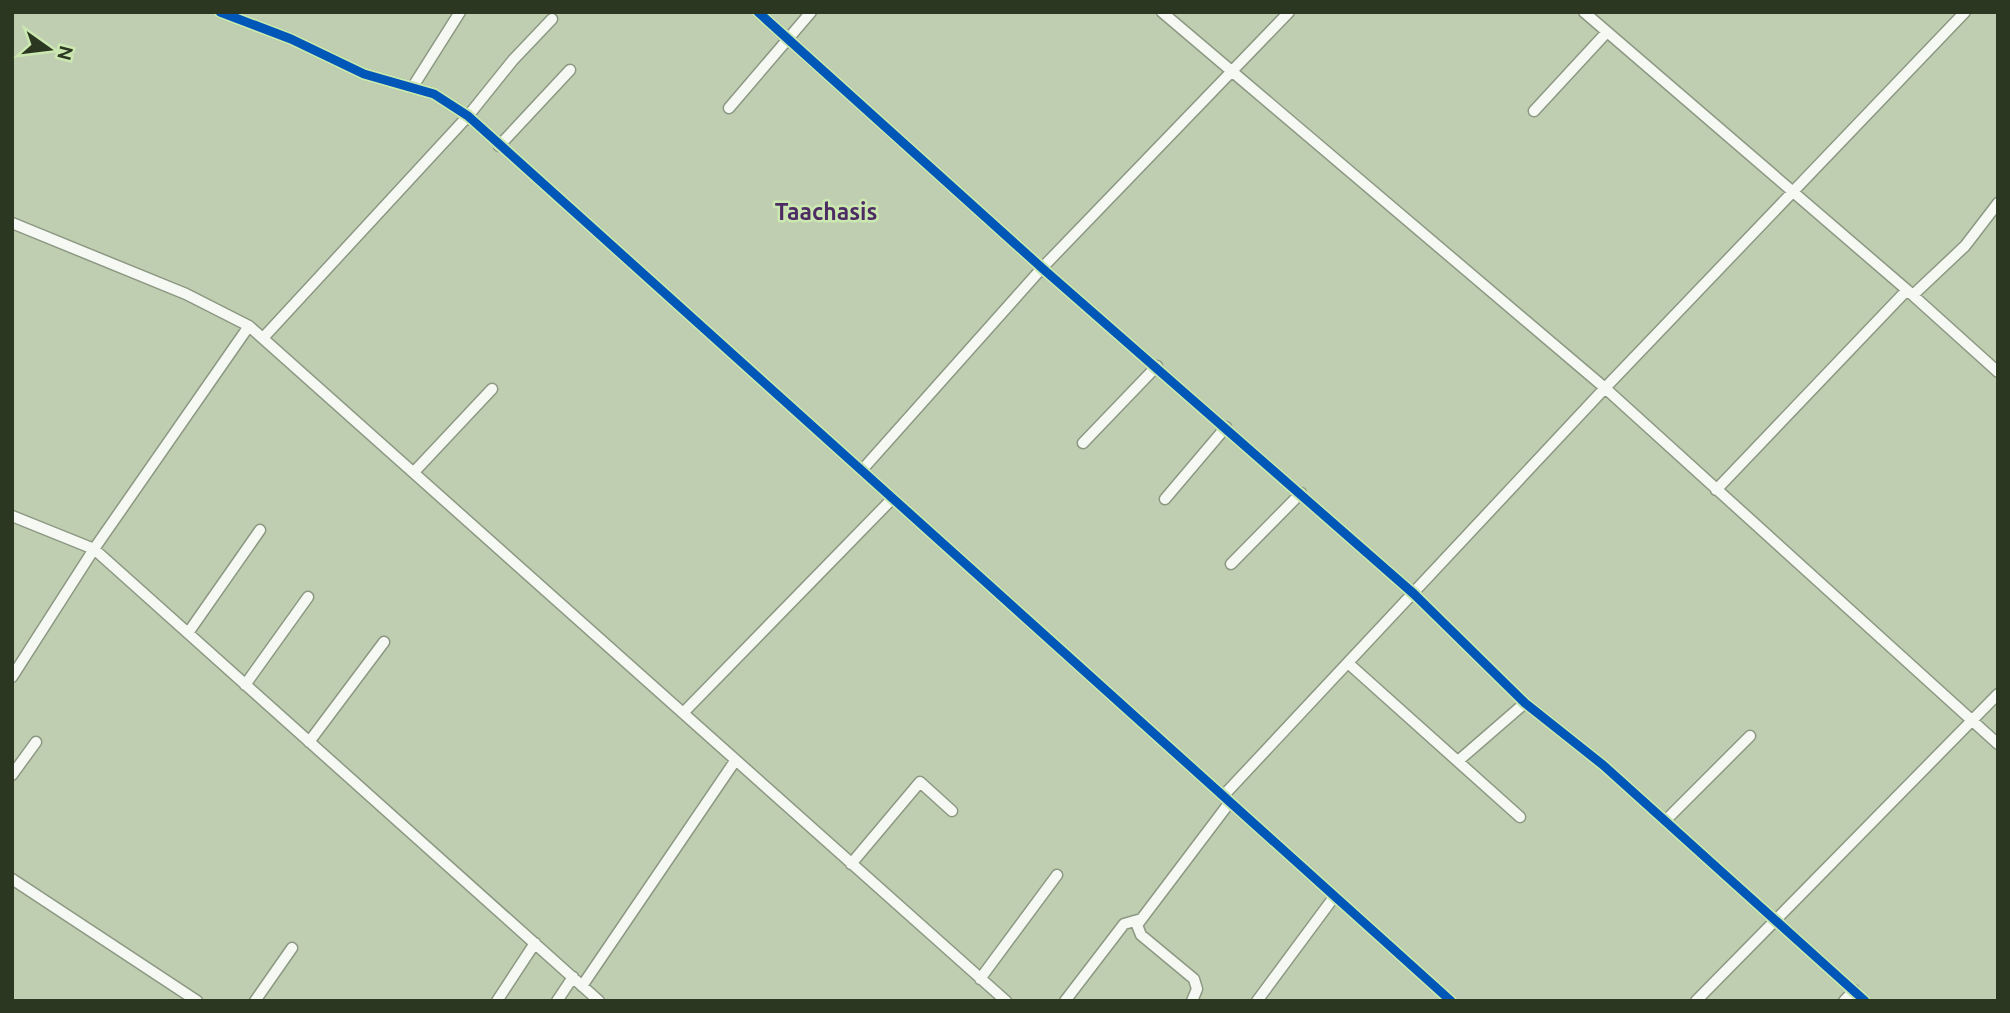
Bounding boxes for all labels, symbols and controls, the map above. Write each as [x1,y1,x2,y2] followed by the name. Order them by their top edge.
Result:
[14,14,84,84] north arrow
[53,44,78,63] text: N
[775,199,877,224] district label: Taachasis

